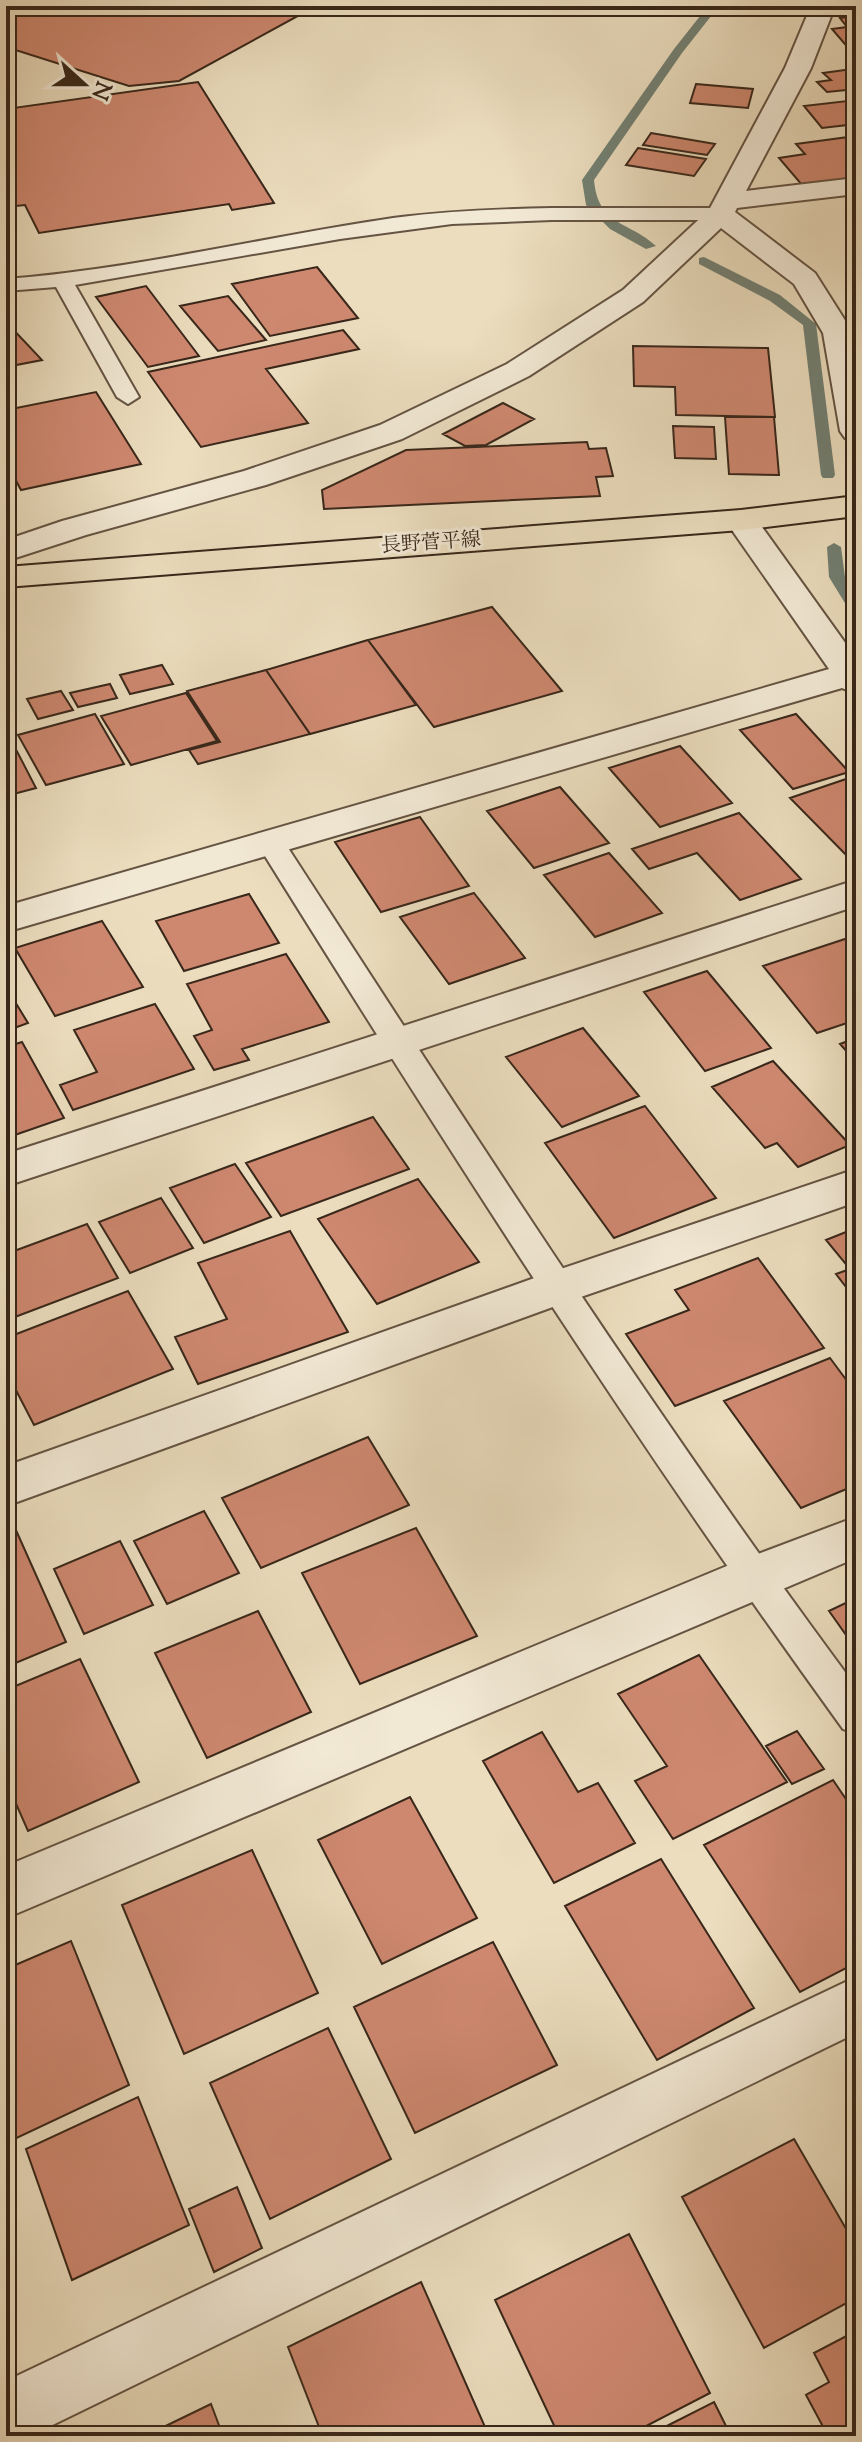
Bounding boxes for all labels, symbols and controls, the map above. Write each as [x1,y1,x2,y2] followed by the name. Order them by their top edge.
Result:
[44,44,124,124] north arrow
[82,76,118,104] text: N
[380,526,482,562] street label: 長野菅平線

